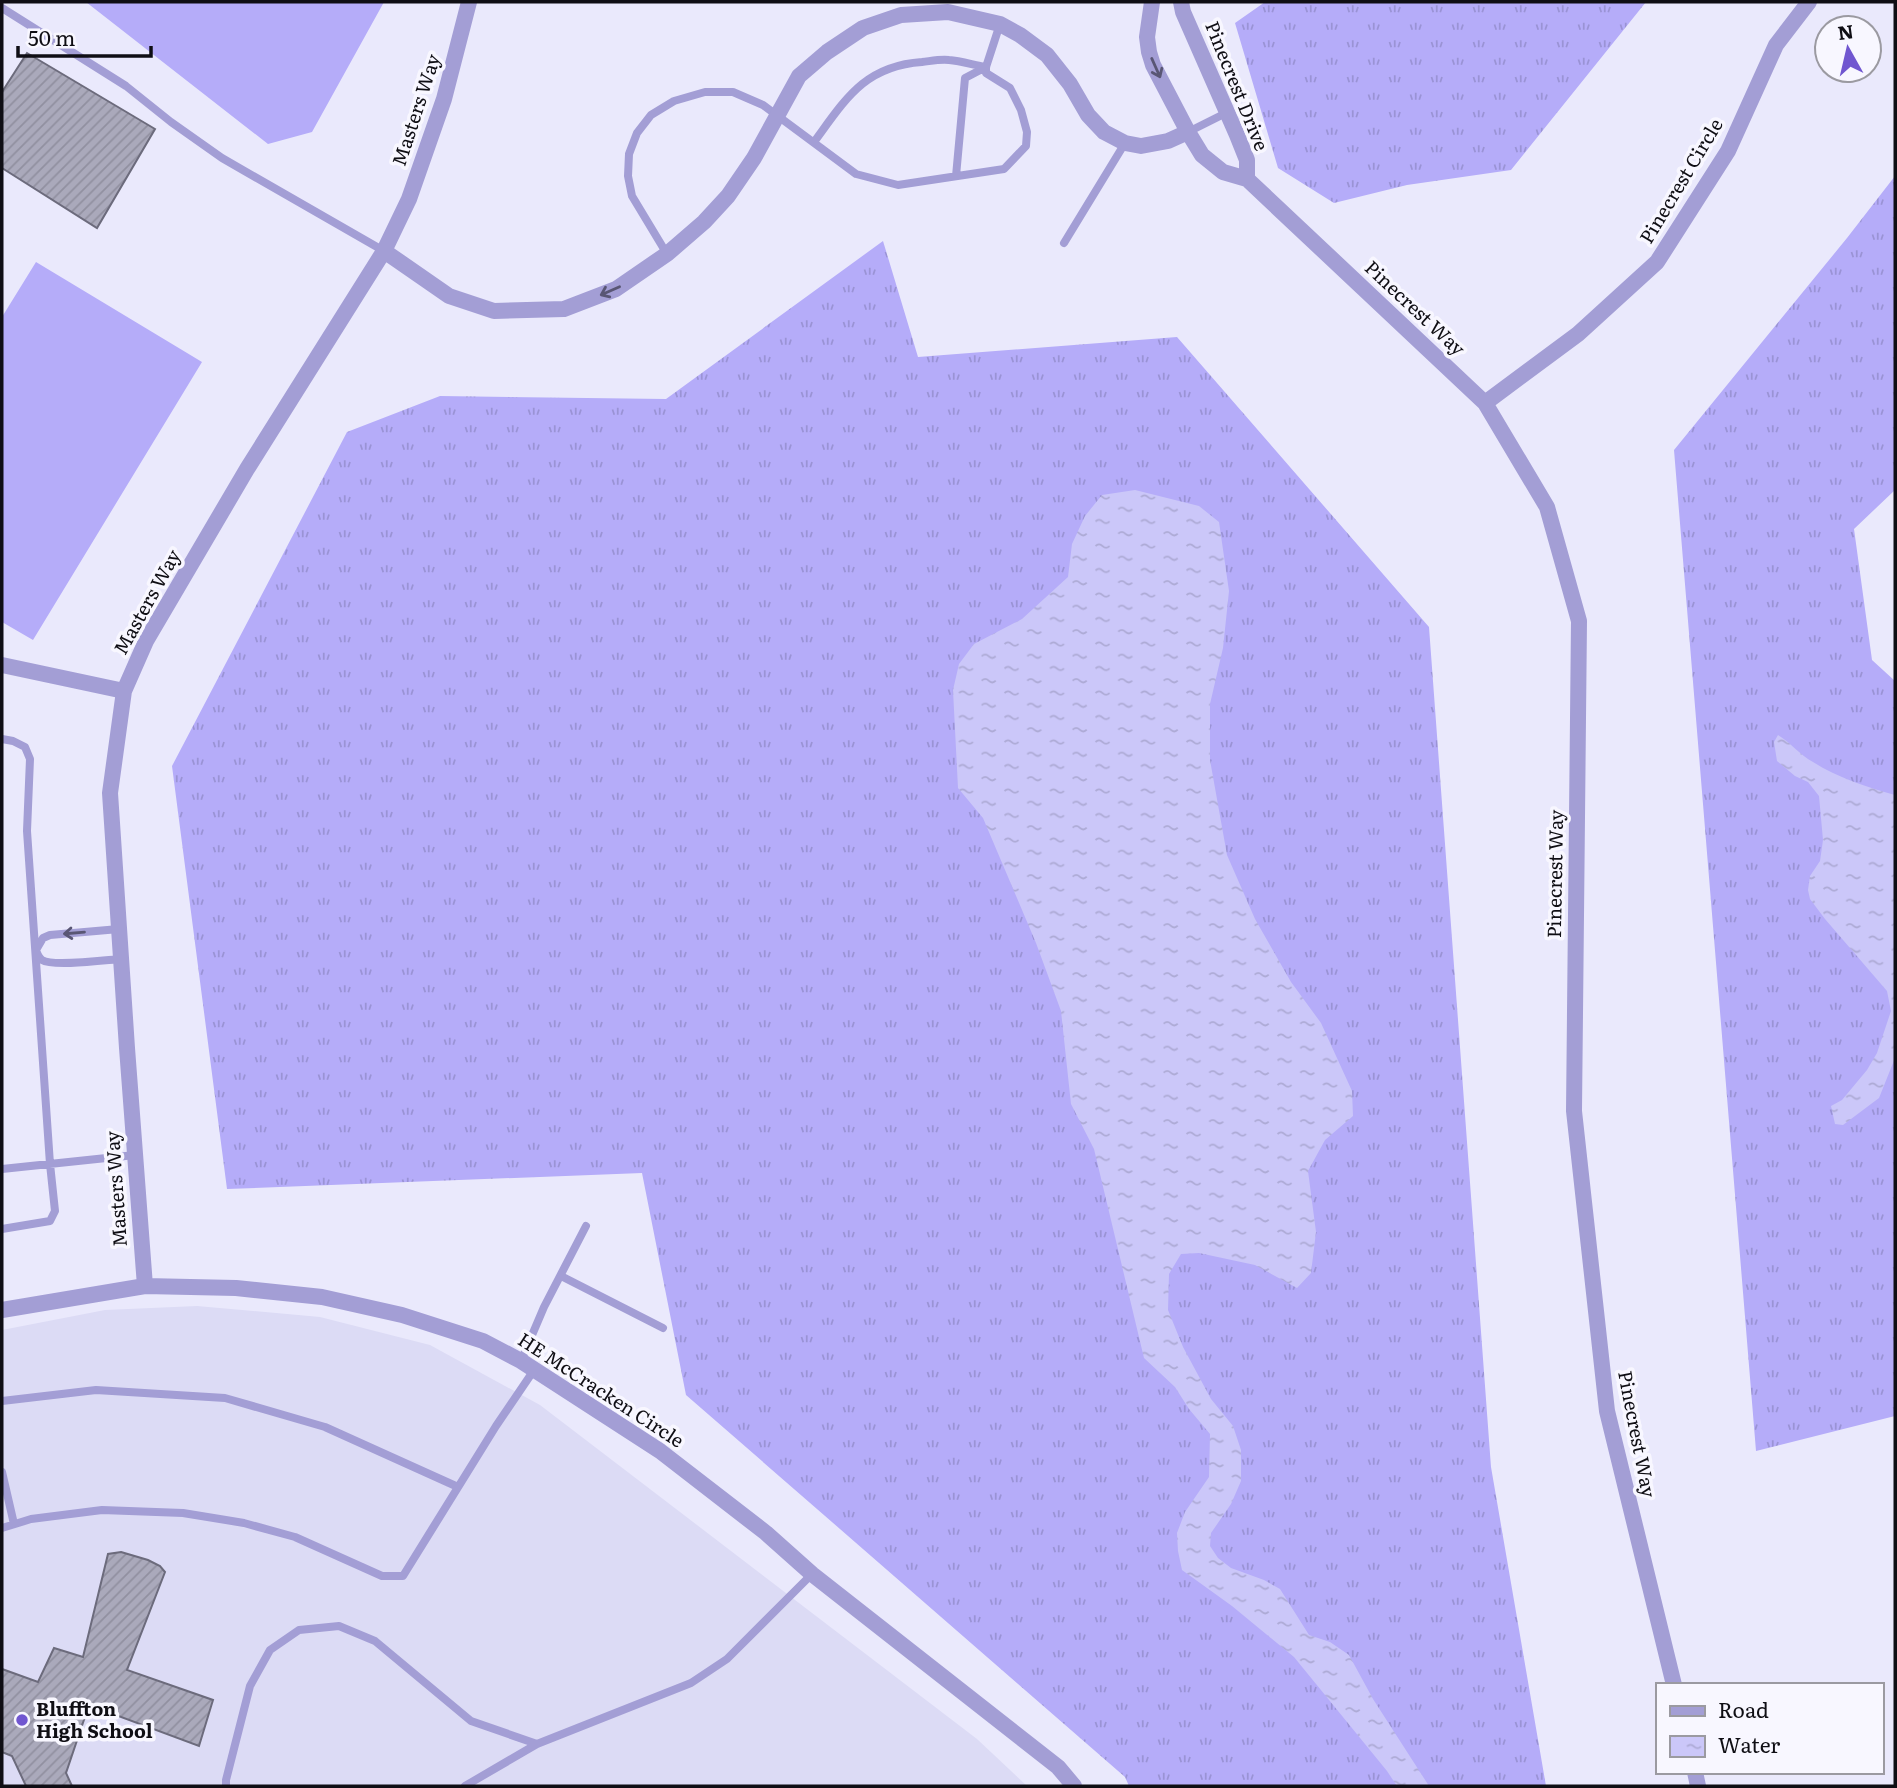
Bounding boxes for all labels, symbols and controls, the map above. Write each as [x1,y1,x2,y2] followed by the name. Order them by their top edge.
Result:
[18,14,150,58] scale bar
[1813,14,1883,84] north arrow
[1836,16,1855,46] text: N
[1199,17,1277,155] street label: Pinecrest Drive
[28,21,75,52] text: 50 m
[384,50,446,169] street label: Masters Way
[1150,57,1163,78] one-way arrow
[1632,112,1729,248] street label: Pinecrest Circle
[1359,253,1472,361] street label: Pinecrest Way
[599,285,621,298] one-way arrow
[106,544,187,659] street label: Masters Way
[1539,809,1569,938] street label: Pinecrest Way
[63,927,85,940] one-way arrow
[97,1130,133,1248] street label: Masters Way
[513,1325,690,1454] street label: HE McCracken Circle
[1612,1368,1664,1500] street label: Pinecrest Way
[1656,1683,1883,1774] legend
[1718,1693,1769,1724] text: Road
[36,1694,153,1744] place label: Bluffton High School
[14,1712,30,1728] marker: Bluffton High School
[1718,1728,1780,1759] text: Water

